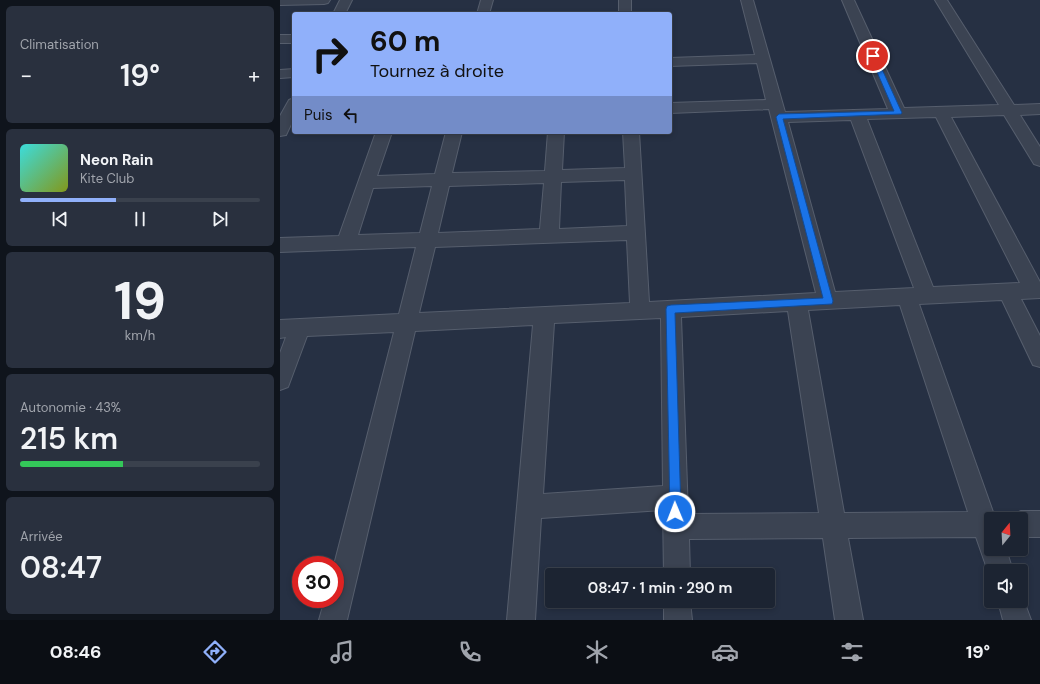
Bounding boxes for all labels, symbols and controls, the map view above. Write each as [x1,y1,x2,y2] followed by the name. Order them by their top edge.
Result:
[370,23,440,60] text: 60 m
[304,28,356,80] icon: right
[20,36,99,53] text: Climatisation
[856,39,890,73] pin
[862,45,884,67] icon: arrive
[120,56,160,95] text: 19°
[370,59,504,83] text: Tournez à droite
[20,61,32,90] text: −
[248,61,260,90] text: +
[340,104,362,126] icon: left
[304,105,332,125] text: Puis
[80,150,153,170] text: Neon Rain
[80,170,134,187] text: Kite Club
[49,208,71,230] icon: previous
[129,208,151,230] icon: pause
[209,208,231,230] icon: next
[114,267,166,335] text: 19
[125,327,155,344] text: km/h
[20,399,121,416] text: Autonomie · 43%
[20,419,118,458] text: 215 km
[654,491,696,533] position arrow
[984,512,1028,556] north arrow
[984,512,1028,608] map controls
[20,528,63,545] text: Arrivée
[20,548,102,587] text: 08:47
[292,556,344,608] speed limit sign: 30
[984,564,1028,608] button: sound
[588,578,732,598] text: 08:47 · 1 min · 290 m
[201,638,229,666] icon: directions
[328,638,356,666] icon: music
[456,638,484,666] icon: phone
[583,638,611,666] icon: climate
[711,638,739,666] icon: car
[838,638,866,666] icon: filters
[50,640,101,664] text: 08:46
[966,640,990,664] text: 19°

